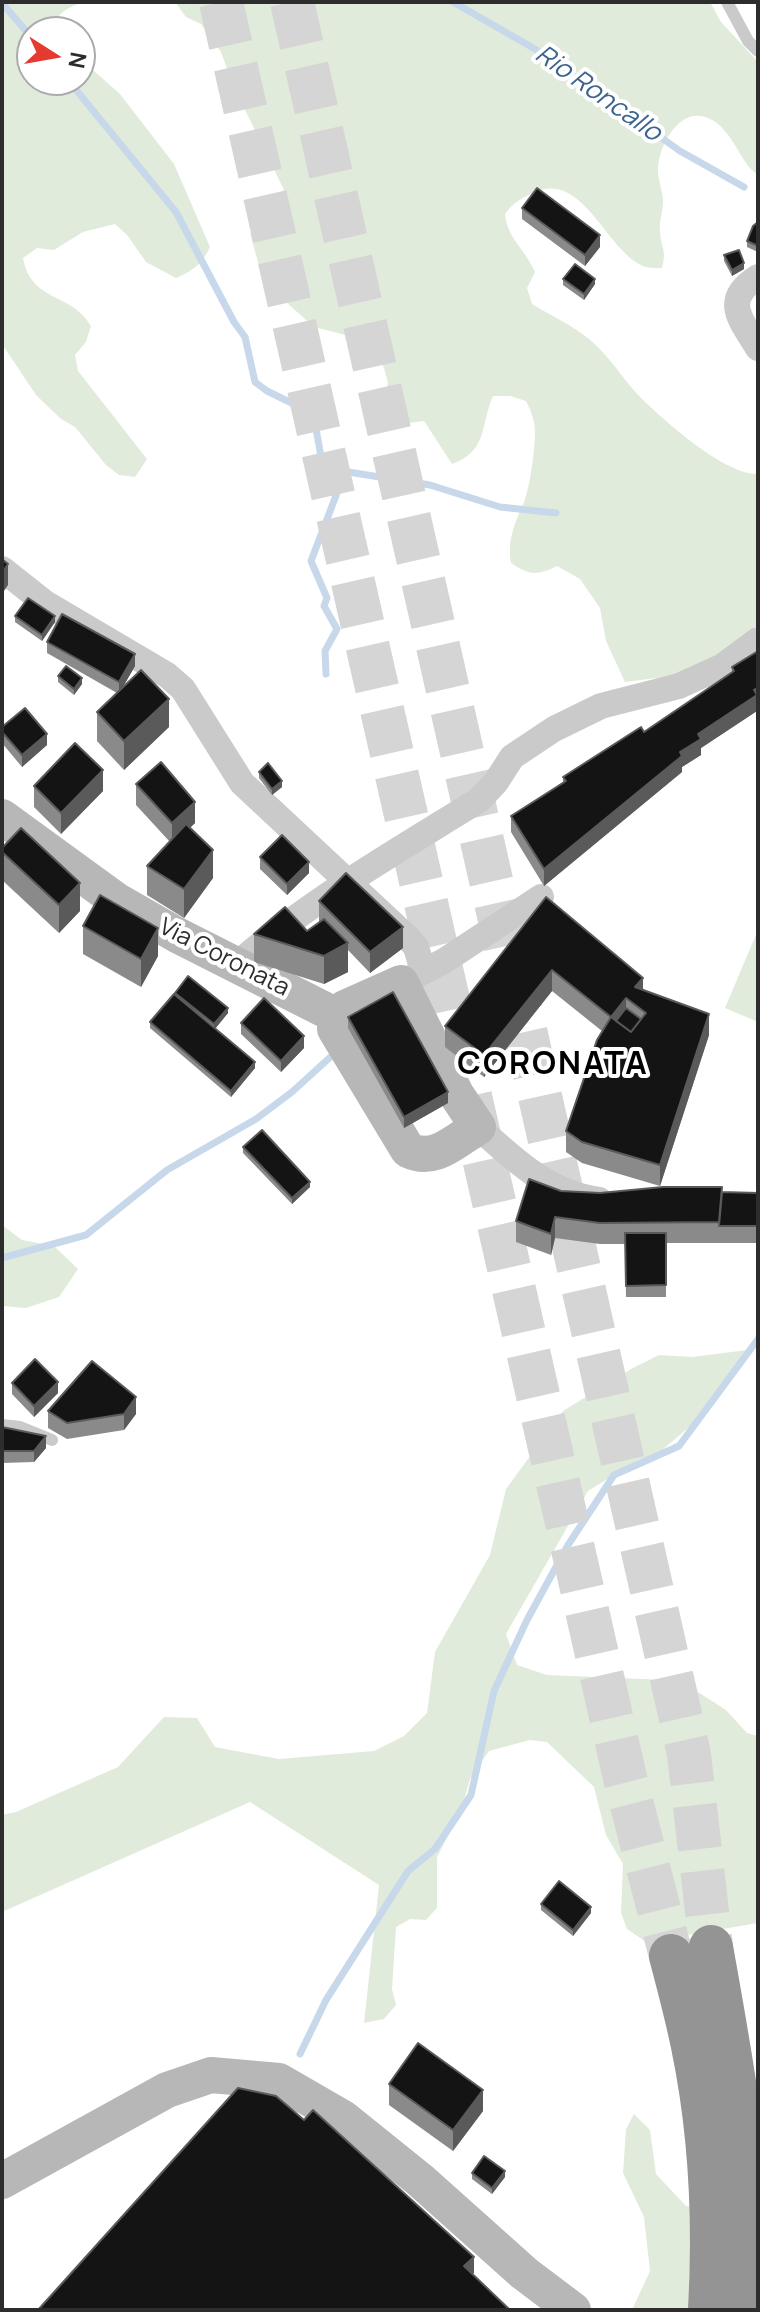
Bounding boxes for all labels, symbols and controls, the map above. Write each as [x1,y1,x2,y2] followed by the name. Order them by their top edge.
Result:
[16,16,96,96] north arrow
[529,39,667,149] water label: Rio Roncallo
[61,50,94,71] text: N
[154,913,294,1003] street label: Via Coronata
[457,1046,649,1084] district label: CORONATA

